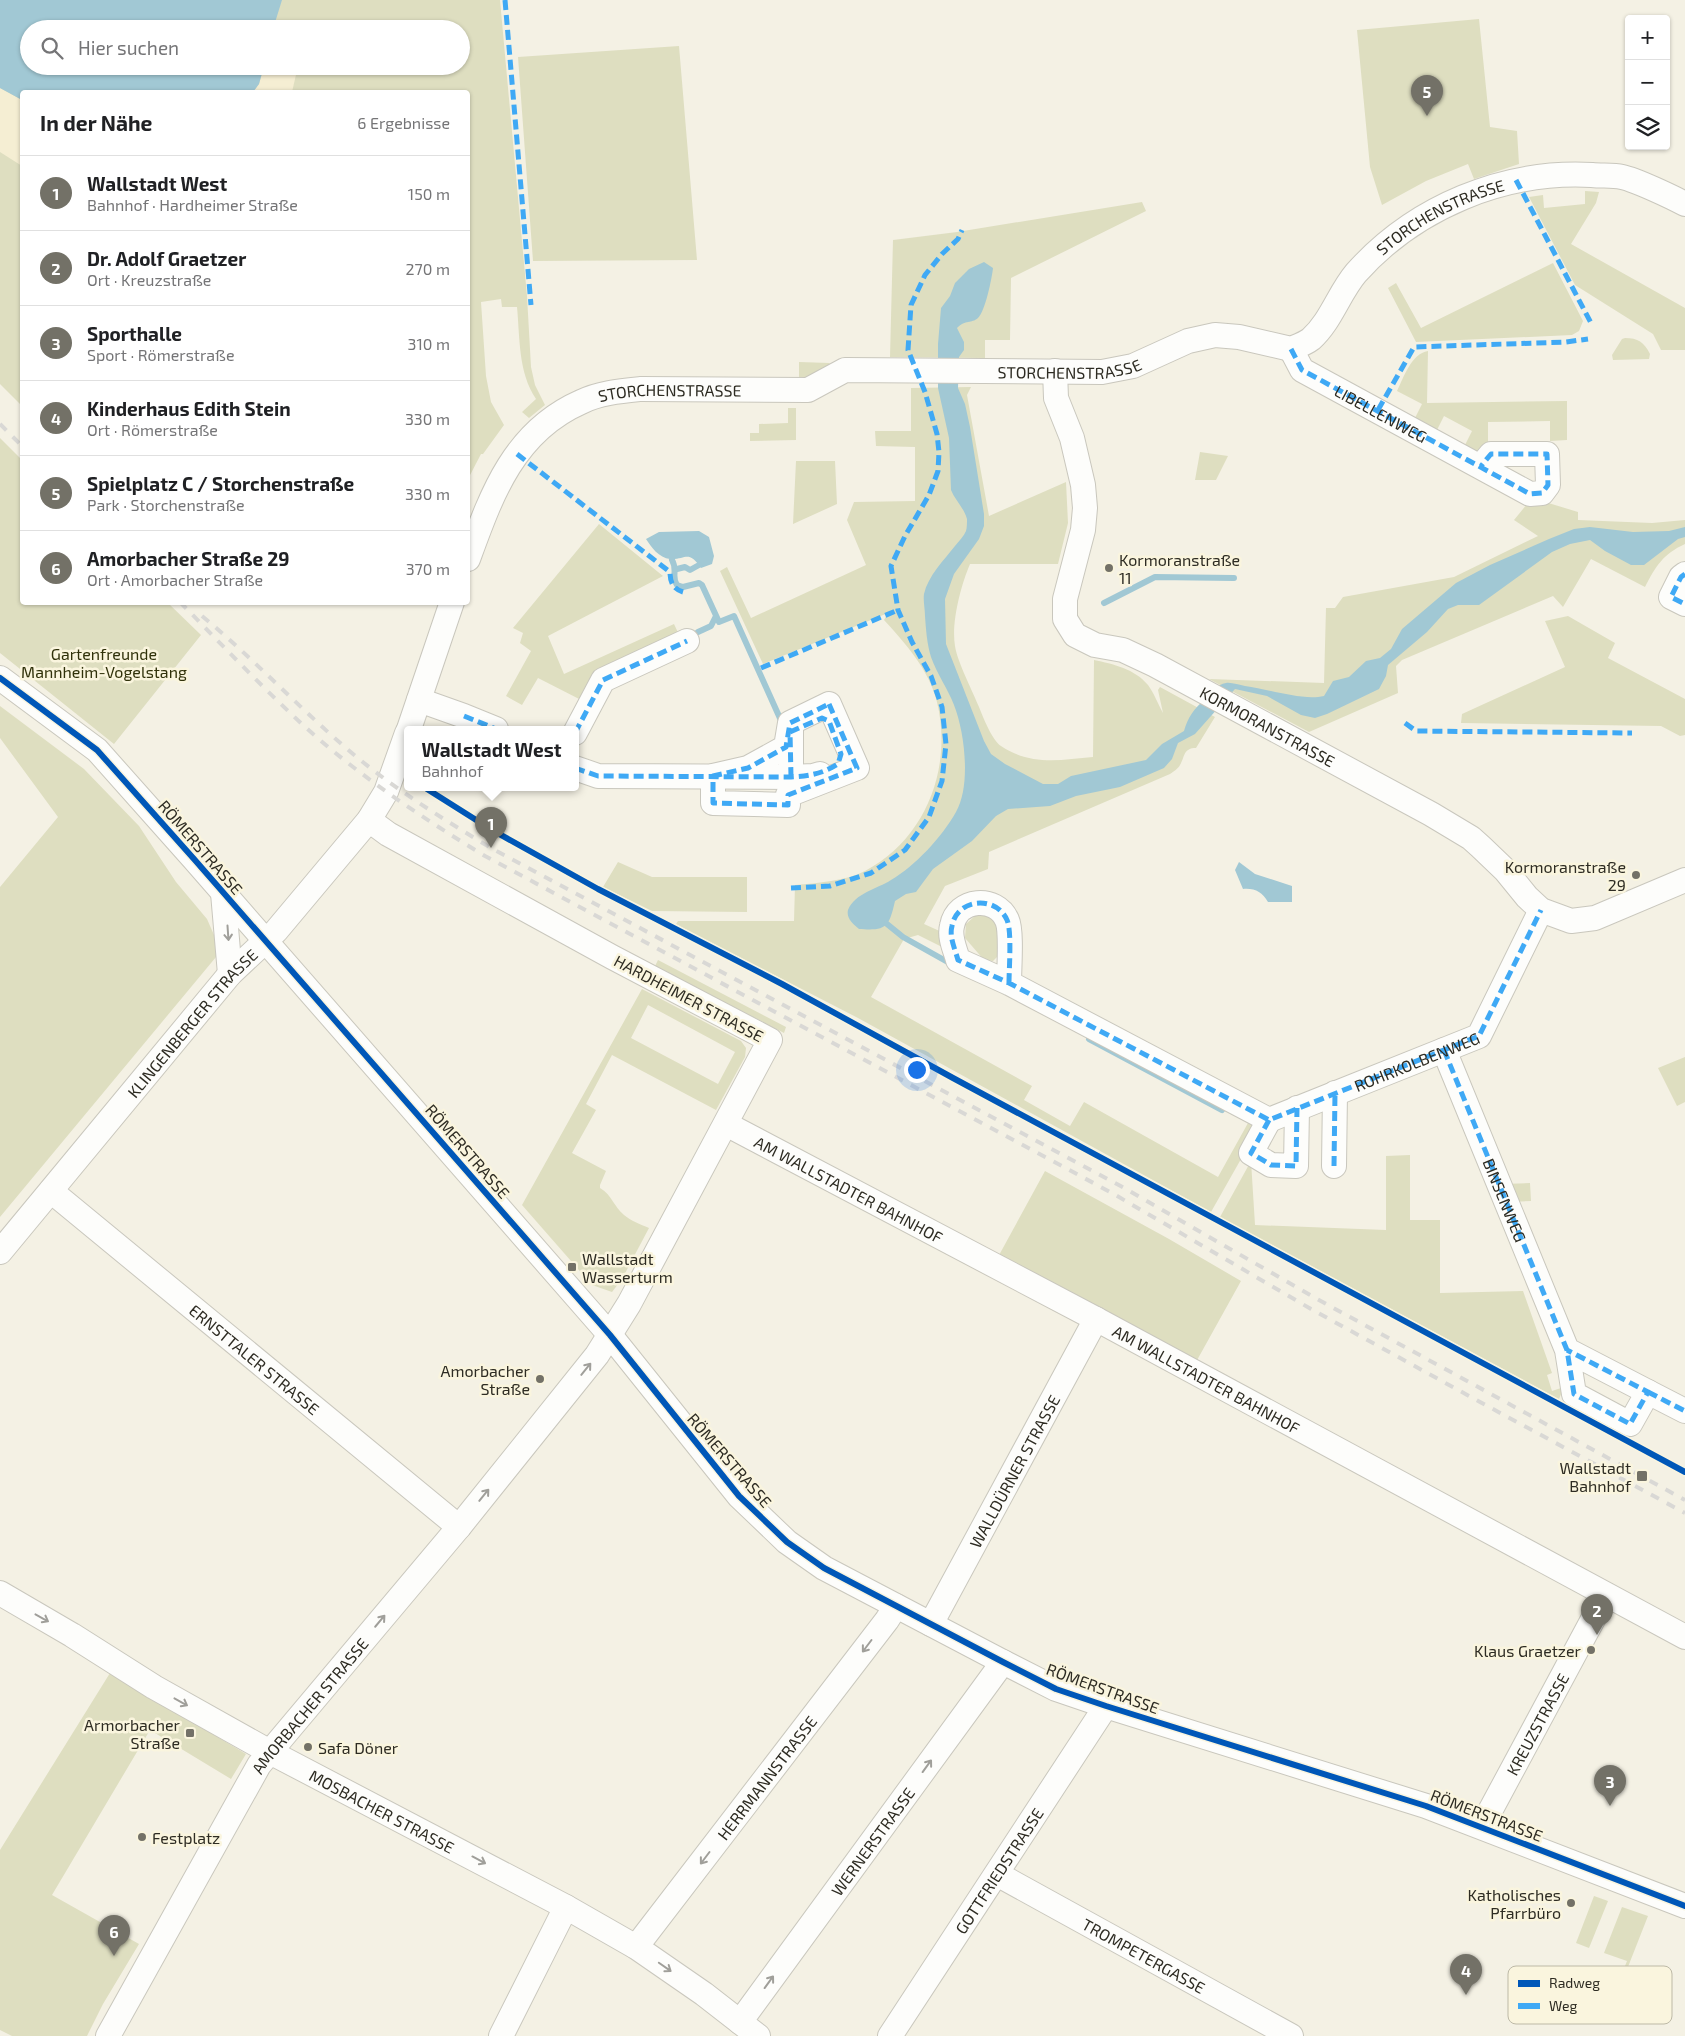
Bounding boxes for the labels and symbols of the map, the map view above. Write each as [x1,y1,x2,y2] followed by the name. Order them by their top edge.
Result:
[1411,75,1443,116] pin: 5
[1372,175,1506,258] street label: STORCHENSTRASSE
[998,354,1144,382] street label: STORCHENSTRASSE
[596,379,742,405] street label: STORCHENSTRASSE
[1332,380,1431,446] street label: LIBELLENWEG
[1119,550,1240,587] place label: Kormoranstraße 11
[1103,562,1115,574] marker: Kormoranstraße 11
[21,644,187,681] park label: Gartenfreunde Mannheim-Vogelstang
[1197,682,1339,770] street label: KORMORANSTRASSE
[155,796,247,898] street label: RÖMERSTRASSE
[475,807,507,848] pin: 1
[1505,857,1626,894] place label: Kormoranstraße 29
[1630,869,1642,881] marker: Kormoranstraße 29
[223,925,232,941] one-way arrow
[123,944,261,1101] street label: KLINGENBERGER STRASSE
[611,951,767,1045] street label: HARDHEIMER STRASSE
[1351,1027,1482,1095] street label: ROHRKOLBENWEG
[904,1057,930,1083] your location
[422,1100,514,1202] street label: RÖMERSTRASSE
[752,1131,947,1246] street label: AM WALLSTADTER BAHNHOF
[1480,1155,1531,1245] street label: BINSENWEG
[582,1249,673,1286] place label: Wallstadt Wasserturm
[566,1261,578,1273] marker: Wallstadt Wasserturm
[186,1300,324,1418] street label: ERNSTTALER STRASSE
[1110,1321,1304,1437] street label: AM WALLSTADTER BAHNHOF
[440,1361,531,1398] place label: Amorbacher Straße
[580,1363,591,1376] one-way arrow
[534,1373,546,1385] marker: Amorbacher Straße
[965,1391,1063,1551] street label: WALLDÜRNER STRASSE
[684,1409,776,1511] street label: RÖMERSTRASSE
[1559,1458,1632,1495] place label: Wallstadt Bahnhof
[1635,1469,1649,1483] marker: Wallstadt Bahnhof
[478,1489,489,1502] one-way arrow
[1581,1594,1613,1635] pin: 2
[34,1613,49,1623] one-way arrow
[375,1614,386,1627] one-way arrow
[247,1634,372,1777] street label: AMORBACHER STRASSE
[862,1639,873,1652] one-way arrow
[1474,1641,1582,1660] place label: Klaus Graetzer
[1585,1644,1597,1656] marker: Klaus Graetzer
[1044,1659,1162,1717] street label: RÖMERSTRASSE
[1502,1669,1572,1778] street label: KREUZSTRASSE
[173,1697,188,1707] one-way arrow
[713,1712,820,1843] street label: HERRMANNSTRASSE
[84,1715,181,1752] place label: Armorbacher Straße
[184,1727,196,1739] marker: Armorbacher Straße
[318,1738,399,1757] place label: Safa Döner
[302,1741,314,1753] marker: Safa Döner
[922,1759,932,1773] one-way arrow
[306,1765,458,1856] street label: MOSBACHER STRASSE
[1594,1765,1626,1806] pin: 3
[826,1783,918,1899] street label: WERNERSTRASSE
[1428,1785,1546,1845] street label: RÖMERSTRASSE
[950,1804,1047,1937] street label: GOTTFRIEDSTRASSE
[152,1828,220,1847] place label: Festplatz
[136,1831,148,1843] marker: Festplatz
[700,1852,711,1865] one-way arrow
[471,1856,486,1865] one-way arrow
[1468,1885,1561,1922] place label: Katholisches Pfarrbüro
[1565,1897,1577,1909] marker: Katholisches Pfarrbüro
[1079,1914,1209,1997] street label: TROMPETERGASSE
[98,1915,130,1956] pin: 6
[1450,1954,1482,1995] pin: 4
[658,1962,672,1972] one-way arrow
[1508,1966,1672,2024] legend
[1549,1974,1600,1991] text: Radweg
[764,1975,774,1989] one-way arrow
[1549,1997,1578,2014] text: Weg

